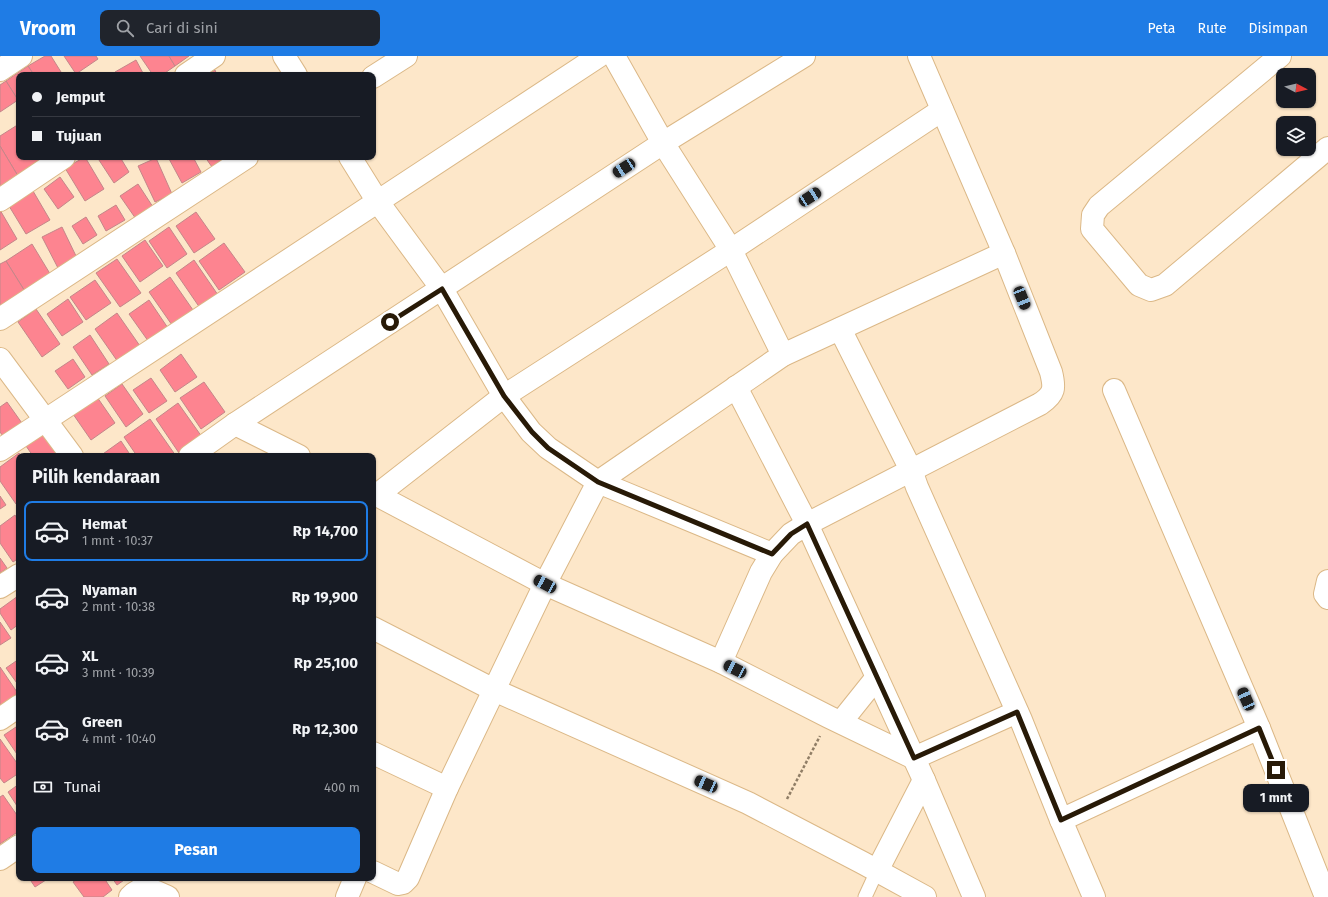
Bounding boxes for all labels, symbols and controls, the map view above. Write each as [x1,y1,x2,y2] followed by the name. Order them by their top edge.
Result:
[100,10,380,46] search box
[20,17,76,40] text: Vroom
[114,17,136,39] icon: search
[146,19,218,37] text: Cari di sini
[1148,20,1175,37] text: Peta
[1197,20,1227,37] text: Rute
[1249,20,1308,37] text: Disimpan
[1276,68,1316,108] north arrow
[1276,68,1316,156] map controls
[56,88,105,106] text: Jemput
[1276,116,1316,156] button: layers
[56,127,102,145] text: Tujuan
[611,156,637,180] car
[797,185,823,209] car
[1012,285,1032,311] car
[381,313,399,331] route start
[32,466,160,488] text: Pilih kendaraan
[34,513,70,549] icon: car
[82,515,127,533] text: Hemat
[293,522,358,540] text: Rp 14,700
[82,533,153,548] text: 1 mnt · 10:37
[532,573,558,595] car
[34,579,70,615] icon: car
[82,581,137,599] text: Nyaman
[292,588,358,606] text: Rp 19,900
[82,599,155,614] text: 2 mnt · 10:38
[34,645,70,681] icon: car
[82,647,98,665] text: XL
[294,654,358,672] text: Rp 25,100
[722,658,748,680] car
[82,665,155,680] text: 3 mnt · 10:39
[1236,686,1256,712] car
[34,711,70,747] icon: car
[82,713,122,731] text: Green
[292,720,358,738] text: Rp 12,300
[82,731,156,746] text: 4 mnt · 10:40
[1267,761,1285,779] route end
[693,774,719,794] car
[32,776,54,798] icon: cash
[64,778,101,796] text: Tunai
[324,780,360,795] text: 400 m
[1243,784,1309,812] callout: 1 mnt
[1260,790,1292,805] text: 1 mnt
[32,827,360,873] button: Pesan

